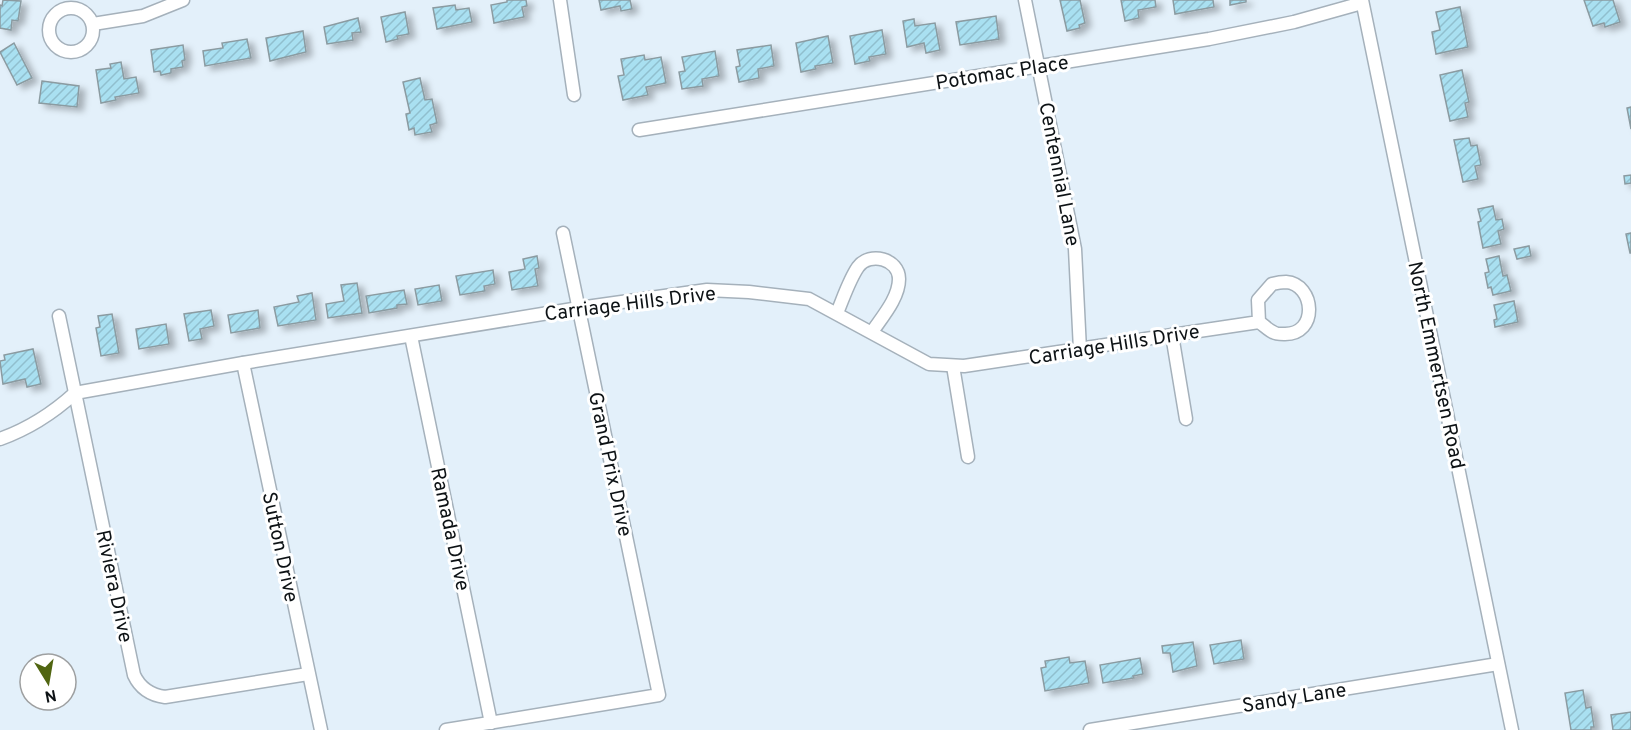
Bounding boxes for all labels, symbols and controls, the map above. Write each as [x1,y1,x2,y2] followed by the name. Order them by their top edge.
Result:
[934,51,1071,97] street label: Potomac Place
[1031,100,1085,248] street label: Centennial Lane
[1400,259,1470,472] street label: North Emmertsen Road
[543,282,717,328] street label: Carriage Hills Drive
[1027,320,1202,372] street label: Carriage Hills Drive
[581,390,637,539] street label: Grand Prix Drive
[423,465,475,594] street label: Ramada Drive
[255,490,303,605] street label: Sutton Drive
[88,528,138,645] street label: Riviera Drive
[18,652,78,712] north arrow
[1240,678,1348,720] street label: Sandy Lane
[43,684,58,706] text: N

